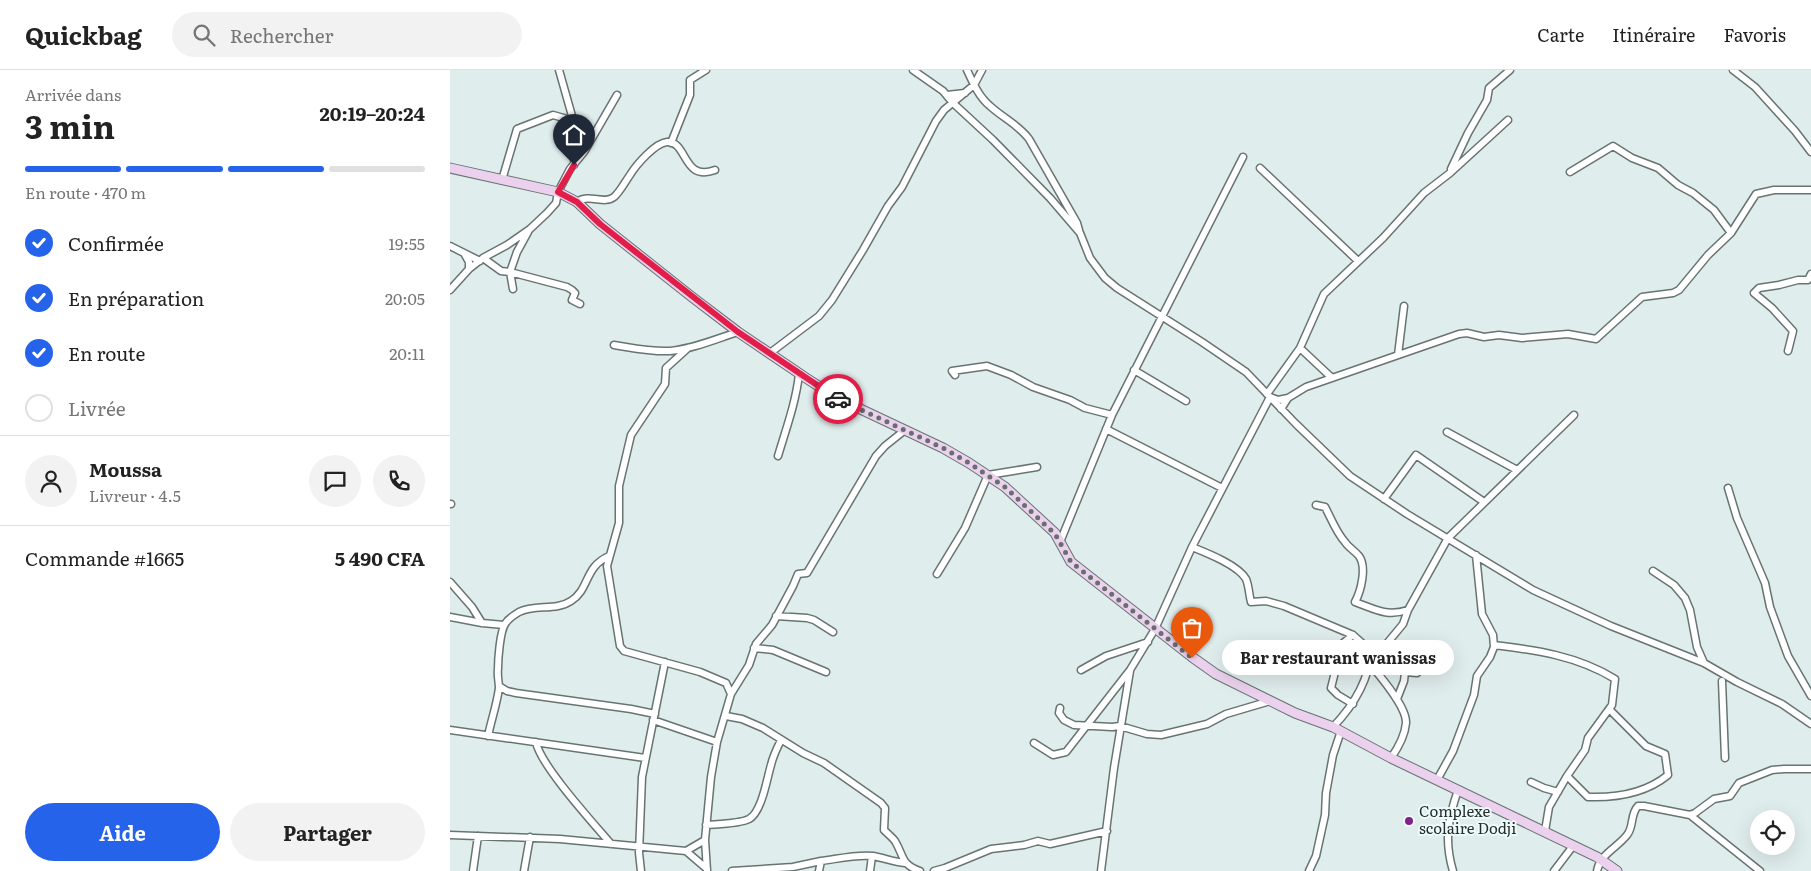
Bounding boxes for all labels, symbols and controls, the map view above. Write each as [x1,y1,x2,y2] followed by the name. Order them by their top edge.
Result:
[172,12,522,57] search box
[25,17,142,52] text: Quickbag
[190,21,218,49] icon: search
[230,21,334,49] text: Rechercher
[1537,21,1584,48] text: Carte
[1612,21,1695,48] text: Itinéraire
[1723,21,1786,48] text: Favoris
[25,82,121,106] text: Arrivée dans
[320,99,425,127] text: 20:19–20:24
[25,101,115,149] text: 3 min
[553,114,595,165] pin
[560,121,588,149] icon: home
[25,180,146,204] text: En route · 470 m
[25,229,53,257] icon: check
[68,229,164,257] text: Confirmée
[389,231,425,255] text: 19:55
[25,284,53,312] icon: check
[68,284,204,312] text: En préparation
[385,286,425,310] text: 20:05
[25,339,53,367] icon: check
[68,339,145,367] text: En route
[389,341,425,365] text: 20:11
[813,374,863,424] courier
[824,385,852,413] icon: car
[68,394,126,422] text: Livrée
[25,455,77,507] button: person
[89,455,162,483] text: Moussa
[309,455,361,507] button: chat
[373,455,425,507] button: phone
[89,483,181,507] text: Livreur · 4.5
[25,544,184,572] text: Commande #1665
[335,544,425,572] text: 5 490 CFA
[1171,607,1213,658] pin
[1178,614,1206,642] icon: bag
[1222,640,1454,676] callout: Bar restaurant wanissas
[1240,645,1436,669] text: Bar restaurant wanissas
[1419,799,1516,839] place label: Complexe scolaire Dodji
[25,803,220,861] button: Aide
[230,803,425,861] button: Partager
[1750,810,1795,855] map controls
[1750,810,1795,855] button: locate
[1403,815,1415,827] marker: Complexe scolaire Dodji

